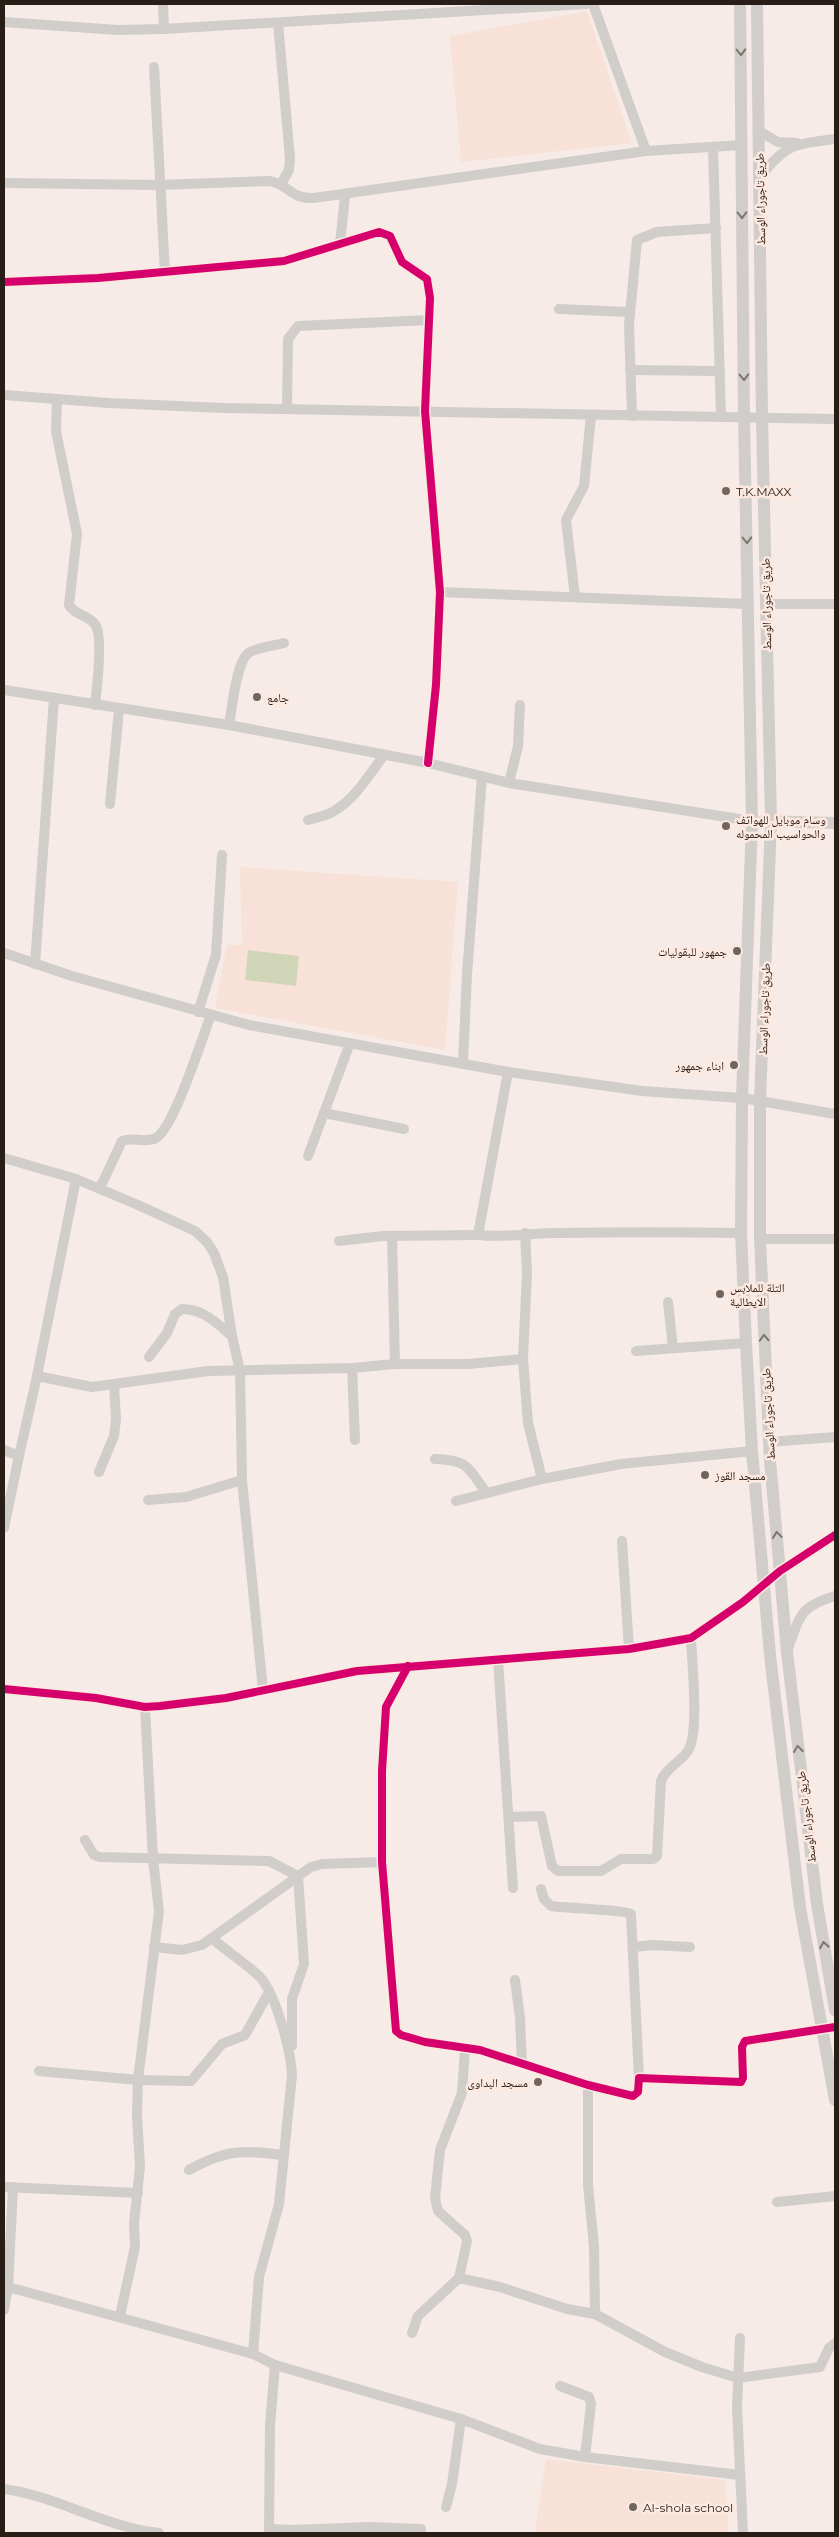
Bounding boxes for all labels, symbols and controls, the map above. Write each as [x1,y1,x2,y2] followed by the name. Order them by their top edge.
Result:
[736,49,746,57] one-way arrow
[752,153,769,245] street label: طريق تاجوراء الوسط
[737,212,747,219] one-way arrow
[739,374,749,382] one-way arrow
[736,484,791,499] place label: T.K.MAXX
[720,485,732,497] marker: T.K.MAXX
[741,536,752,544] one-way arrow
[758,558,775,650] street label: طريق تاجوراء الوسط
[267,690,289,705] place label: جامع
[251,691,263,703] marker: جامع
[736,812,826,841] place label: وسام موبايل للهواتف والحواسيب المحموله
[720,820,732,832] marker: وسام موبايل للهواتف والحواسيب المحموله
[658,944,727,959] place label: جمهور للبقوليات
[731,945,743,957] marker: جمهور للبقوليات
[755,963,773,1055] street label: طريق تاجوراء الوسط
[675,1058,724,1073] place label: ابناء جمهور
[728,1059,740,1071] marker: ابناء جمهور
[730,1280,785,1309] place label: التلة للملابس الايطالية
[714,1288,726,1300] marker: التلة للملابس الايطالية
[759,1334,770,1342] one-way arrow
[758,1367,778,1460] street label: طريق تاجوراء الوسط
[714,1468,766,1483] place label: مسجد القوز
[699,1469,711,1481] marker: مسجد القوز
[772,1531,783,1539] one-way arrow
[793,1744,804,1752] one-way arrow
[793,1770,819,1864] street label: طريق تاجوراء الوسط
[819,1940,829,1949] one-way arrow
[467,2075,528,2090] place label: مسجد البداوى
[532,2076,544,2088] marker: مسجد البداوى
[643,2500,733,2515] place label: Al-shola school
[627,2501,639,2513] marker: Al-shola school

